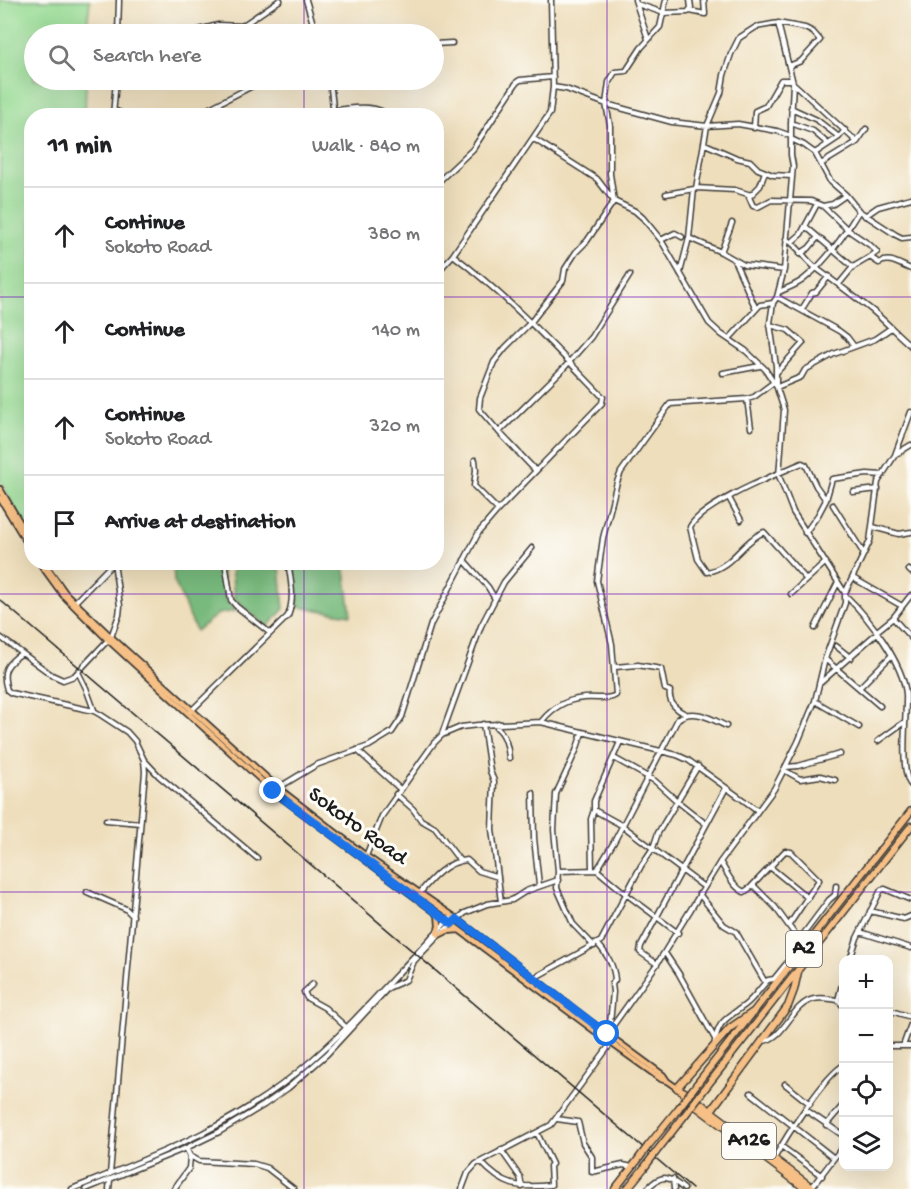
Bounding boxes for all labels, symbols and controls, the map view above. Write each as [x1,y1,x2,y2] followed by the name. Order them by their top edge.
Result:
[24,24,444,90] search box
[45,41,78,74] icon: search
[93,44,201,70] text: Search here
[48,132,112,163] text: 11 min
[312,136,420,159] text: Walk · 840 m
[105,211,185,237] text: Continue
[48,219,81,252] icon: ahead
[368,224,420,247] text: 380 m
[105,237,211,260] text: Sokoto Road
[48,315,81,348] icon: ahead
[105,318,185,344] text: Continue
[372,320,420,343] text: 140 m
[105,403,185,429] text: Continue
[48,411,81,444] icon: ahead
[370,416,420,439] text: 320 m
[105,429,211,452] text: Sokoto Road
[48,507,81,540] icon: arrive
[105,510,295,536] text: Arrive at destination
[259,777,285,803] route end
[302,782,413,873] street label: Sokoto Road
[786,931,822,967] road number: A2
[839,955,893,1171] map controls
[839,955,893,1009] button: +
[839,1009,893,1063] button: −
[593,1020,619,1046] route start
[839,1063,893,1117] button: locate
[839,1117,893,1171] button: layers
[722,1123,776,1159] road number: A126

